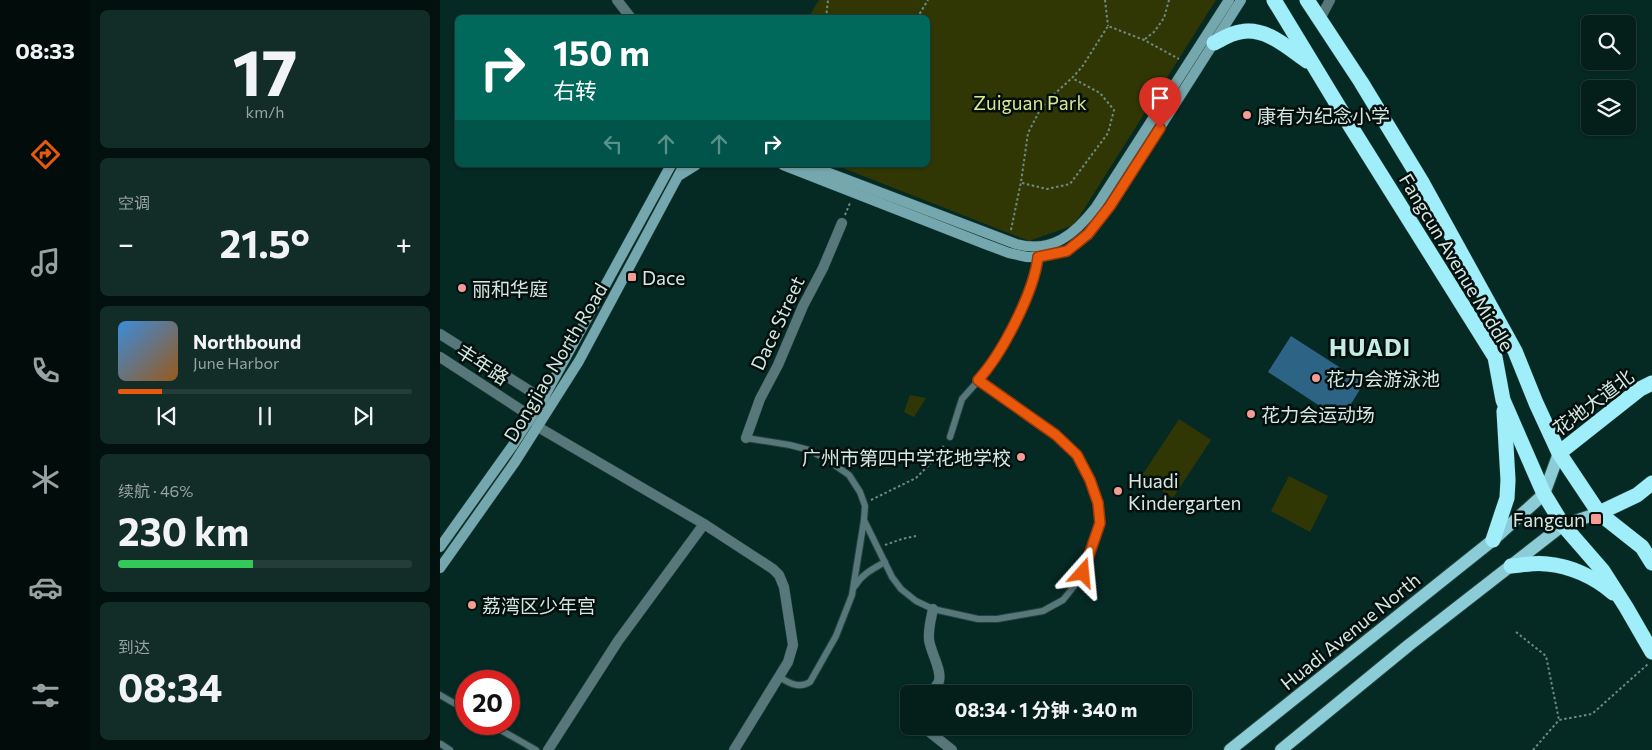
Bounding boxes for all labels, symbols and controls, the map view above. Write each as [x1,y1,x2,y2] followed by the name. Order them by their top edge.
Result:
[1581,15,1636,135] map controls
[1581,15,1636,70] button: search
[232,30,298,109] text: 17
[553,30,650,73] text: 150 m
[470,35,535,100] icon: right
[15,37,75,64] text: 08:33
[553,77,597,104] text: 右转
[1139,77,1181,128] pin
[1581,80,1636,135] button: layers
[1146,84,1174,112] icon: arrive
[973,91,1087,114] park label: Zuiguan Park
[246,102,284,121] text: km/h
[1257,104,1390,127] place label: 康有为纪念小学
[1241,109,1253,121] marker: 康有为纪念小学
[599,130,627,158] icon: left
[652,130,680,158] icon: ahead
[705,130,733,158] icon: ahead
[758,130,786,158] icon: right
[28,137,63,172] icon: directions
[1395,169,1519,355] street label: Fangcun Avenue Middle
[118,193,150,212] text: 空调
[220,219,310,266] text: 21.5°
[118,226,134,260] text: −
[396,226,412,260] text: +
[28,245,63,280] icon: music
[642,266,685,289] place label: Dace
[626,271,638,283] marker: Dace
[745,272,809,373] street label: Dace Street
[472,277,548,300] place label: 丽和华庭
[498,278,612,446] street label: Dongjiao North Road
[456,282,468,294] marker: 丽和华庭
[193,330,301,353] text: Northbound
[1329,332,1411,361] district label: HUADI
[453,339,513,389] street label: 丰年路
[28,353,63,388] icon: phone
[193,353,279,372] text: June Harbor
[1548,364,1638,440] street label: 花地大道北
[1326,367,1440,390] place label: 花力会游泳池
[1310,372,1322,384] marker: 花力会游泳池
[153,402,181,430] icon: previous
[251,402,279,430] icon: pause
[349,402,377,430] icon: next
[1261,403,1375,426] place label: 花力会运动场
[1245,408,1257,420] marker: 花力会运动场
[802,446,1011,469] place label: 广州市第四中学花地学校
[1015,451,1027,463] marker: 广州市第四中学花地学校
[28,462,63,497] icon: climate
[1128,469,1241,514] place label: Huadi Kindergarten
[118,481,193,500] text: 续航 · 46%
[1112,485,1124,497] marker: Huadi Kindergarten
[118,507,249,554] text: 230 km
[1513,508,1585,531] place label: Fangcun
[1589,512,1603,526] marker: Fangcun
[1056,546,1108,598] position arrow
[1275,568,1425,694] street label: Huadi Avenue North
[28,570,63,605] icon: car
[482,594,596,617] place label: 荔湾区少年宫
[466,599,478,611] marker: 荔湾区少年宫
[118,637,150,656] text: 到达
[118,663,222,710] text: 08:34
[455,670,520,735] speed limit sign: 20
[28,678,63,713] icon: filters
[955,698,1137,721] text: 08:34 · 1 分钟 · 340 m

